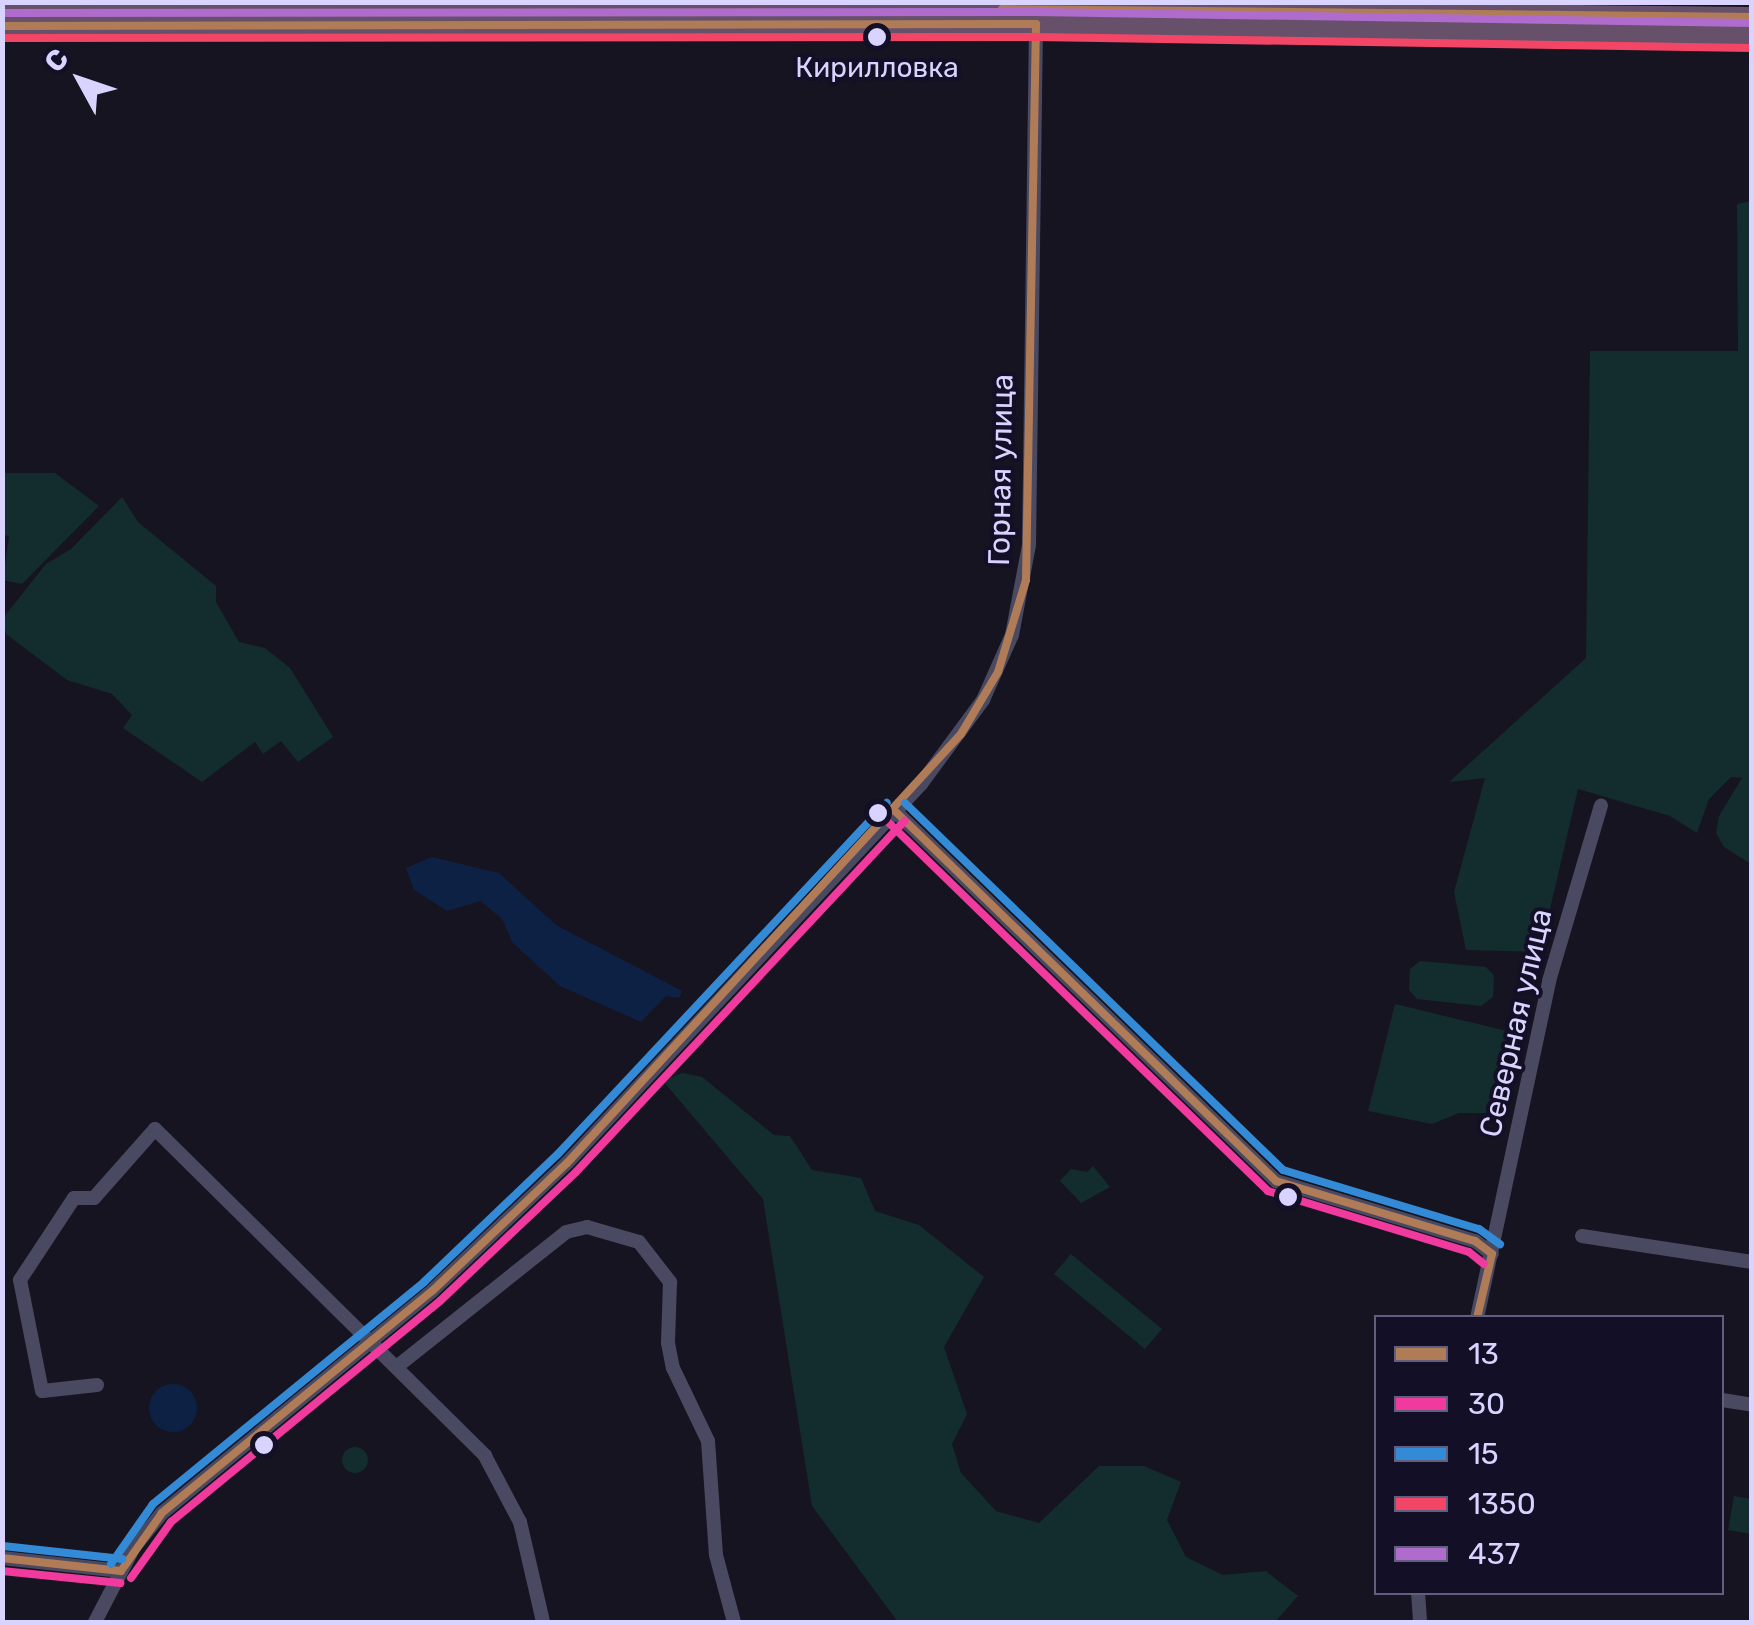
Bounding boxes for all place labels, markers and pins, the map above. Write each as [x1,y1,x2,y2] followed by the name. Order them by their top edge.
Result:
[867,27,887,47] marker: Кирилловка
[795,51,959,85] place label: Кирилловка
[868,803,888,823] unlabelled marker
[1278,1187,1298,1207] unlabelled marker
[254,1435,274,1455] unlabelled marker

